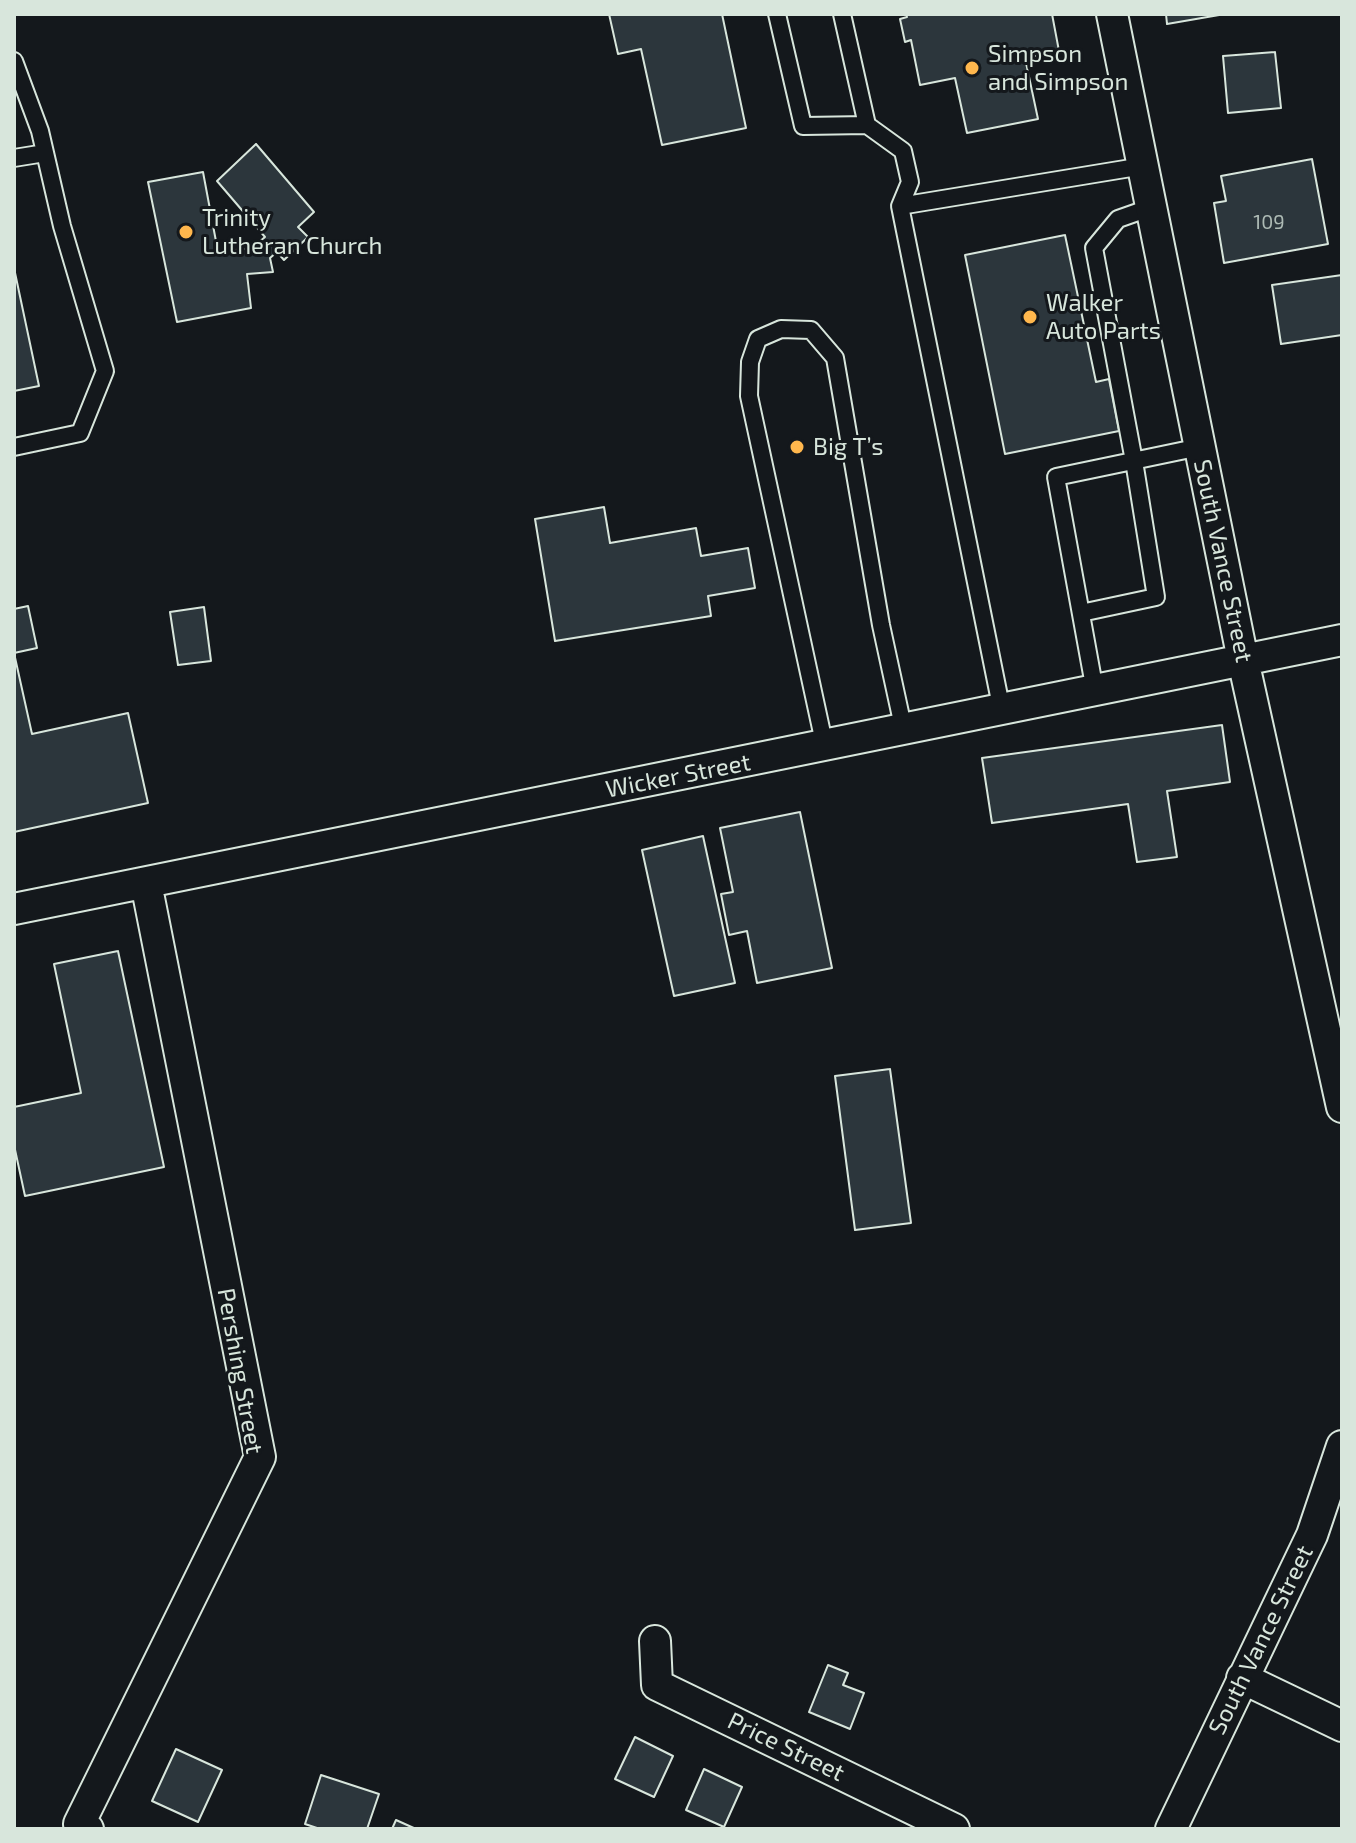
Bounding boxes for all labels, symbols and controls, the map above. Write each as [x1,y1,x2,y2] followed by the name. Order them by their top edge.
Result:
[988,40,1128,96] place label: Simpson and Simpson
[963,59,981,77] marker: Simpson and Simpson
[202,204,382,260] place label: Trinity Lutheran Church
[1253,210,1285,234] house number: 109
[177,223,195,241] marker: Trinity Lutheran Church
[1046,289,1161,345] place label: Walker Auto Parts
[1021,308,1039,326] marker: Walker Auto Parts
[813,433,884,461] place label: Big T’s
[788,438,806,456] marker: Big T’s
[1187,457,1259,665] street label: South Vance Street
[603,748,753,804] street label: Wicker Street
[211,1286,269,1456] street label: Pershing Street
[1203,1541,1319,1739] street label: South Vance Street
[723,1706,849,1788] street label: Price Street

